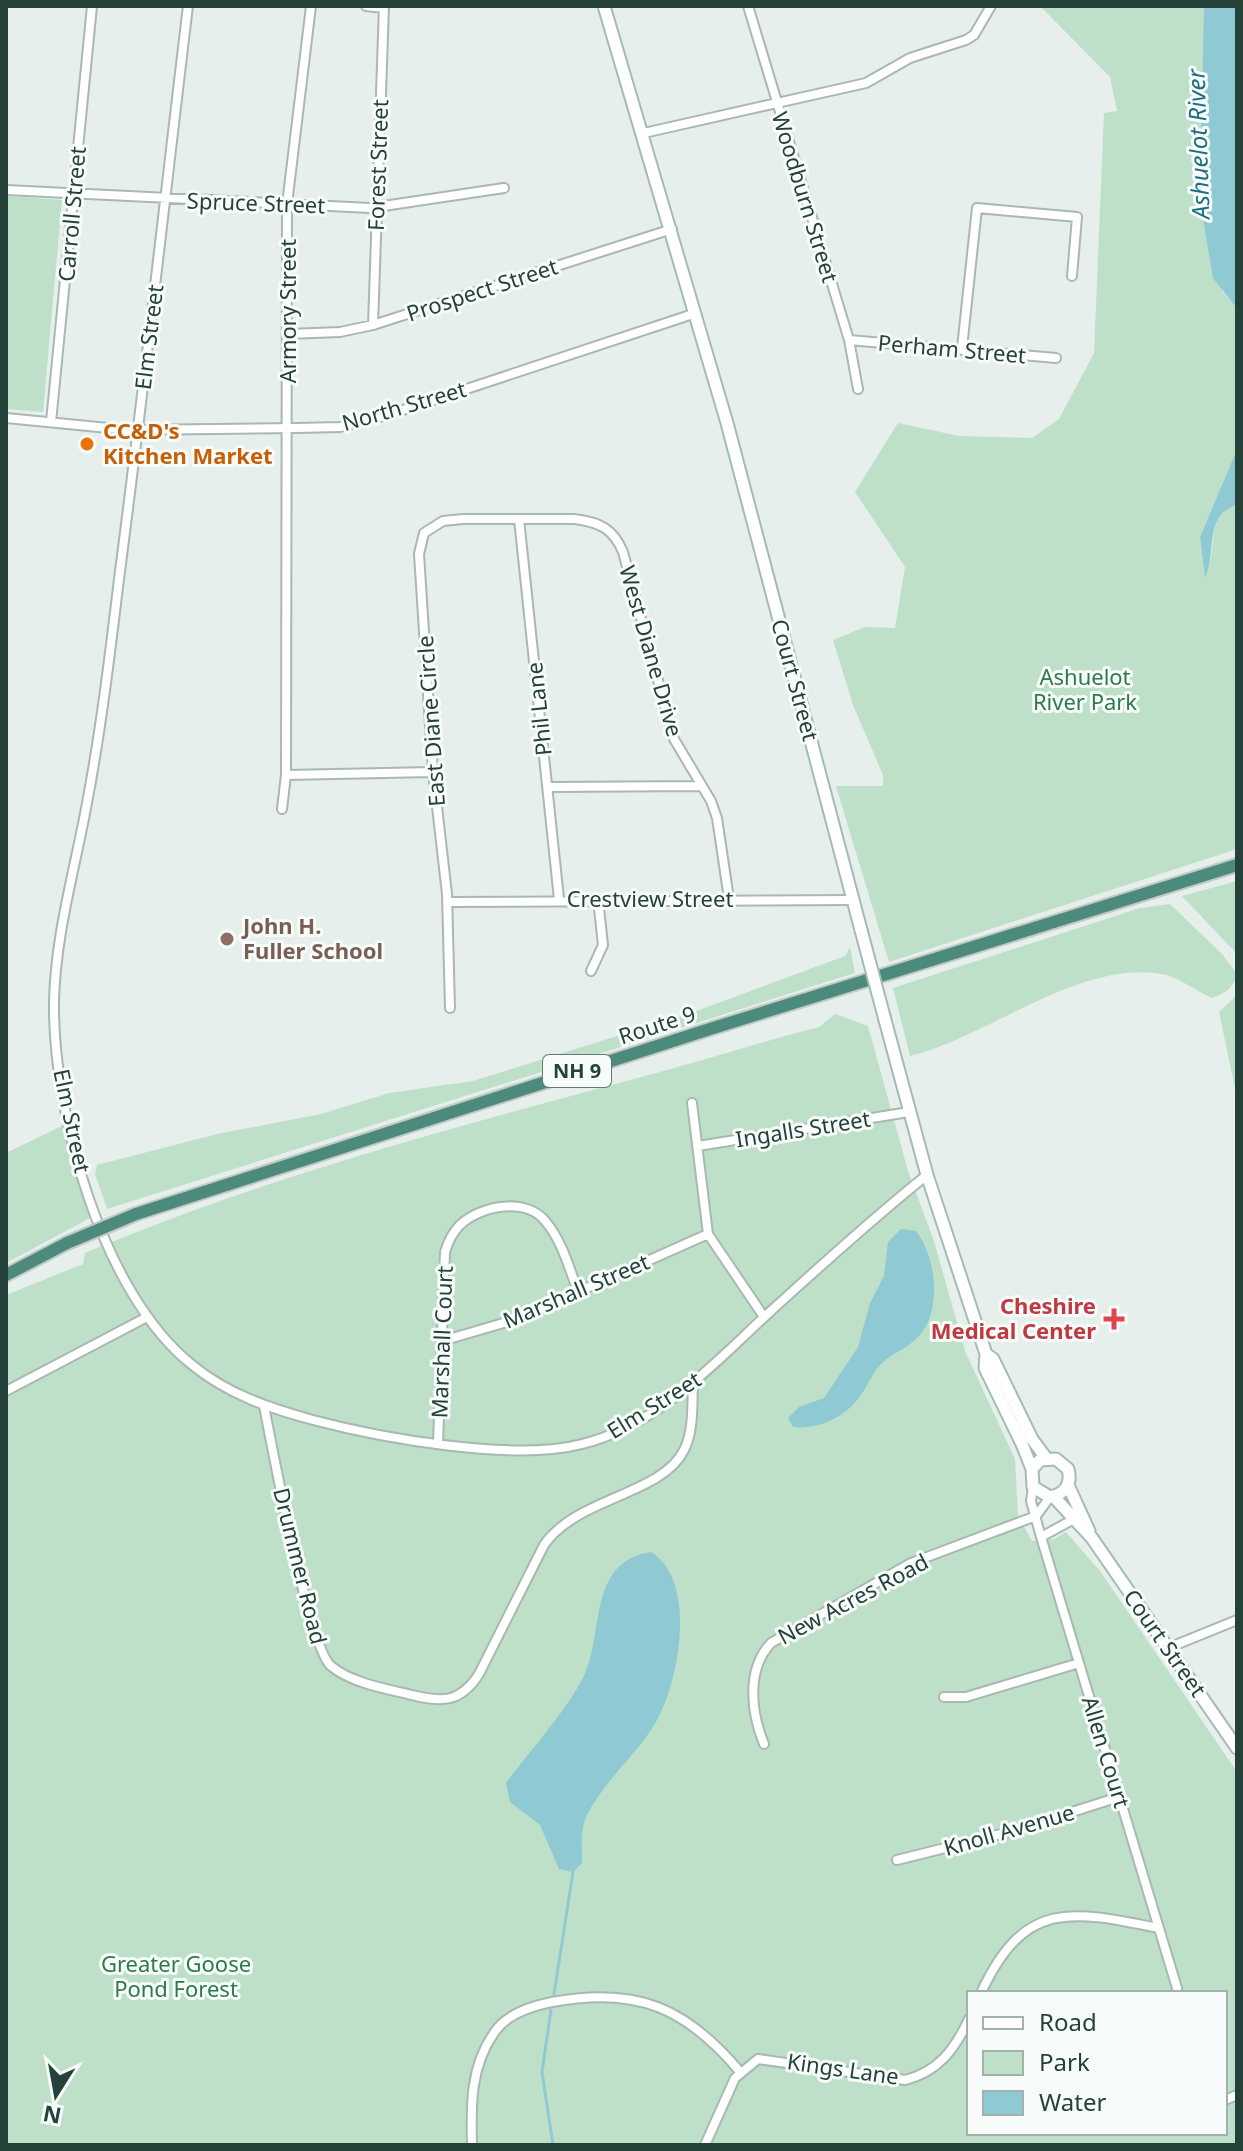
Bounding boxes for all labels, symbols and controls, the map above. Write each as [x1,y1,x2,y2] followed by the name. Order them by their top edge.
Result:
[1178,67,1217,222] water label: Ashuelot River
[360,99,394,231] street label: Forest Street
[766,108,846,286] street label: Woodburn Street
[50,145,92,283] street label: Carroll Street
[186,185,326,219] street label: Spruce Street
[272,239,302,383] street label: Armory Street
[402,250,561,328] street label: Prospect Street
[127,283,169,391] street label: Elm Street
[877,327,1027,369] street label: Perham Street
[338,373,469,437] street label: North Street
[103,415,273,470] place label: CC&D's Kitchen Market
[78,435,96,453] marker: CC&D's Kitchen Market
[613,562,691,740] street label: West Diane Drive
[765,615,827,744] street label: Court Street
[409,635,451,808] street label: East Diane Circle
[518,661,558,757] street label: Phil Lane
[1033,661,1137,716] park label: Ashuelot River Park
[567,883,733,913] street label: Crestview Street
[241,910,383,965] place label: John H. Fuller School
[218,930,236,948] marker: John H. Fuller School
[614,998,699,1051] street label: Route 9
[543,1055,611,1087] road number: NH 9
[47,1066,99,1176] street label: Elm Street
[733,1103,872,1153] street label: Ingalls Street
[498,1246,653,1334] street label: Marshall Street
[423,1265,459,1419] street label: Marshall Court
[931,1290,1096,1345] place label: Cheshire Medical Center
[1103,1308,1125,1330] marker: Cheshire Medical Center
[601,1363,706,1445] street label: Elm Street
[267,1485,335,1647] street label: Drummer Road
[772,1546,933,1650] street label: New Acres Road
[1118,1583,1214,1702] street label: Court Street
[1076,1692,1138,1811] street label: Allen Court
[940,1796,1078,1862] street label: Knoll Avenue
[101,1948,251,2003] park label: Greater Goose Pond Forest
[967,1991,1227,2135] legend
[1039,2005,1097,2038] text: Road
[785,2045,901,2091] street label: Kings Lane
[1039,2045,1090,2078] text: Park
[16,2055,96,2135] north arrow
[1039,2085,1107,2118] text: Water
[40,2099,64,2132] text: N

